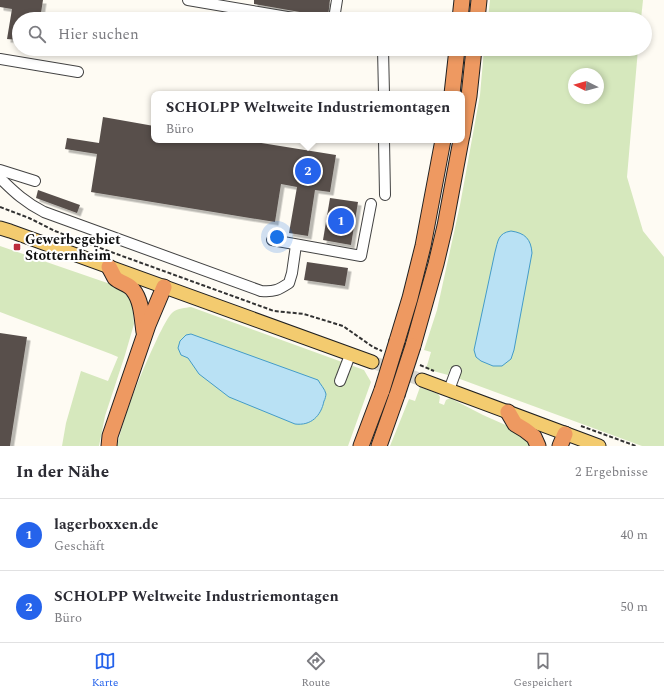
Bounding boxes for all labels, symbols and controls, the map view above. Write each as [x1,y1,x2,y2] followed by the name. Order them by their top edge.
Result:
[12,12,652,56] search box
[26,23,48,45] icon: search
[58,23,139,46] text: Hier suchen
[568,68,604,104] north arrow
[151,91,465,143] popup
[166,96,450,119] text: SCHOLPP Weltweite Industriemontagen
[166,119,194,139] text: Büro
[295,156,321,186] pin: 2
[328,206,354,236] pin: 1
[267,227,287,247] your location
[25,229,121,266] place label: Gewerbegebiet Stotternheim
[12,242,22,252] marker: Gewerbegebiet Stotternheim
[16,459,109,485] text: In der Nähe
[575,462,648,482] text: 2 Ergebnisse
[54,513,158,536] text: lagerboxxen.de
[25,525,33,545] text: 1
[621,525,648,545] text: 40 m
[54,536,105,556] text: Geschäft
[54,585,339,608] text: SCHOLPP Weltweite Industriemontagen
[25,597,33,617] text: 2
[621,597,648,617] text: 50 m
[54,608,82,628] text: Büro
[92,650,118,691] tab: Karte
[302,650,330,691] tab: Route
[514,650,572,691] tab: Gespeichert

